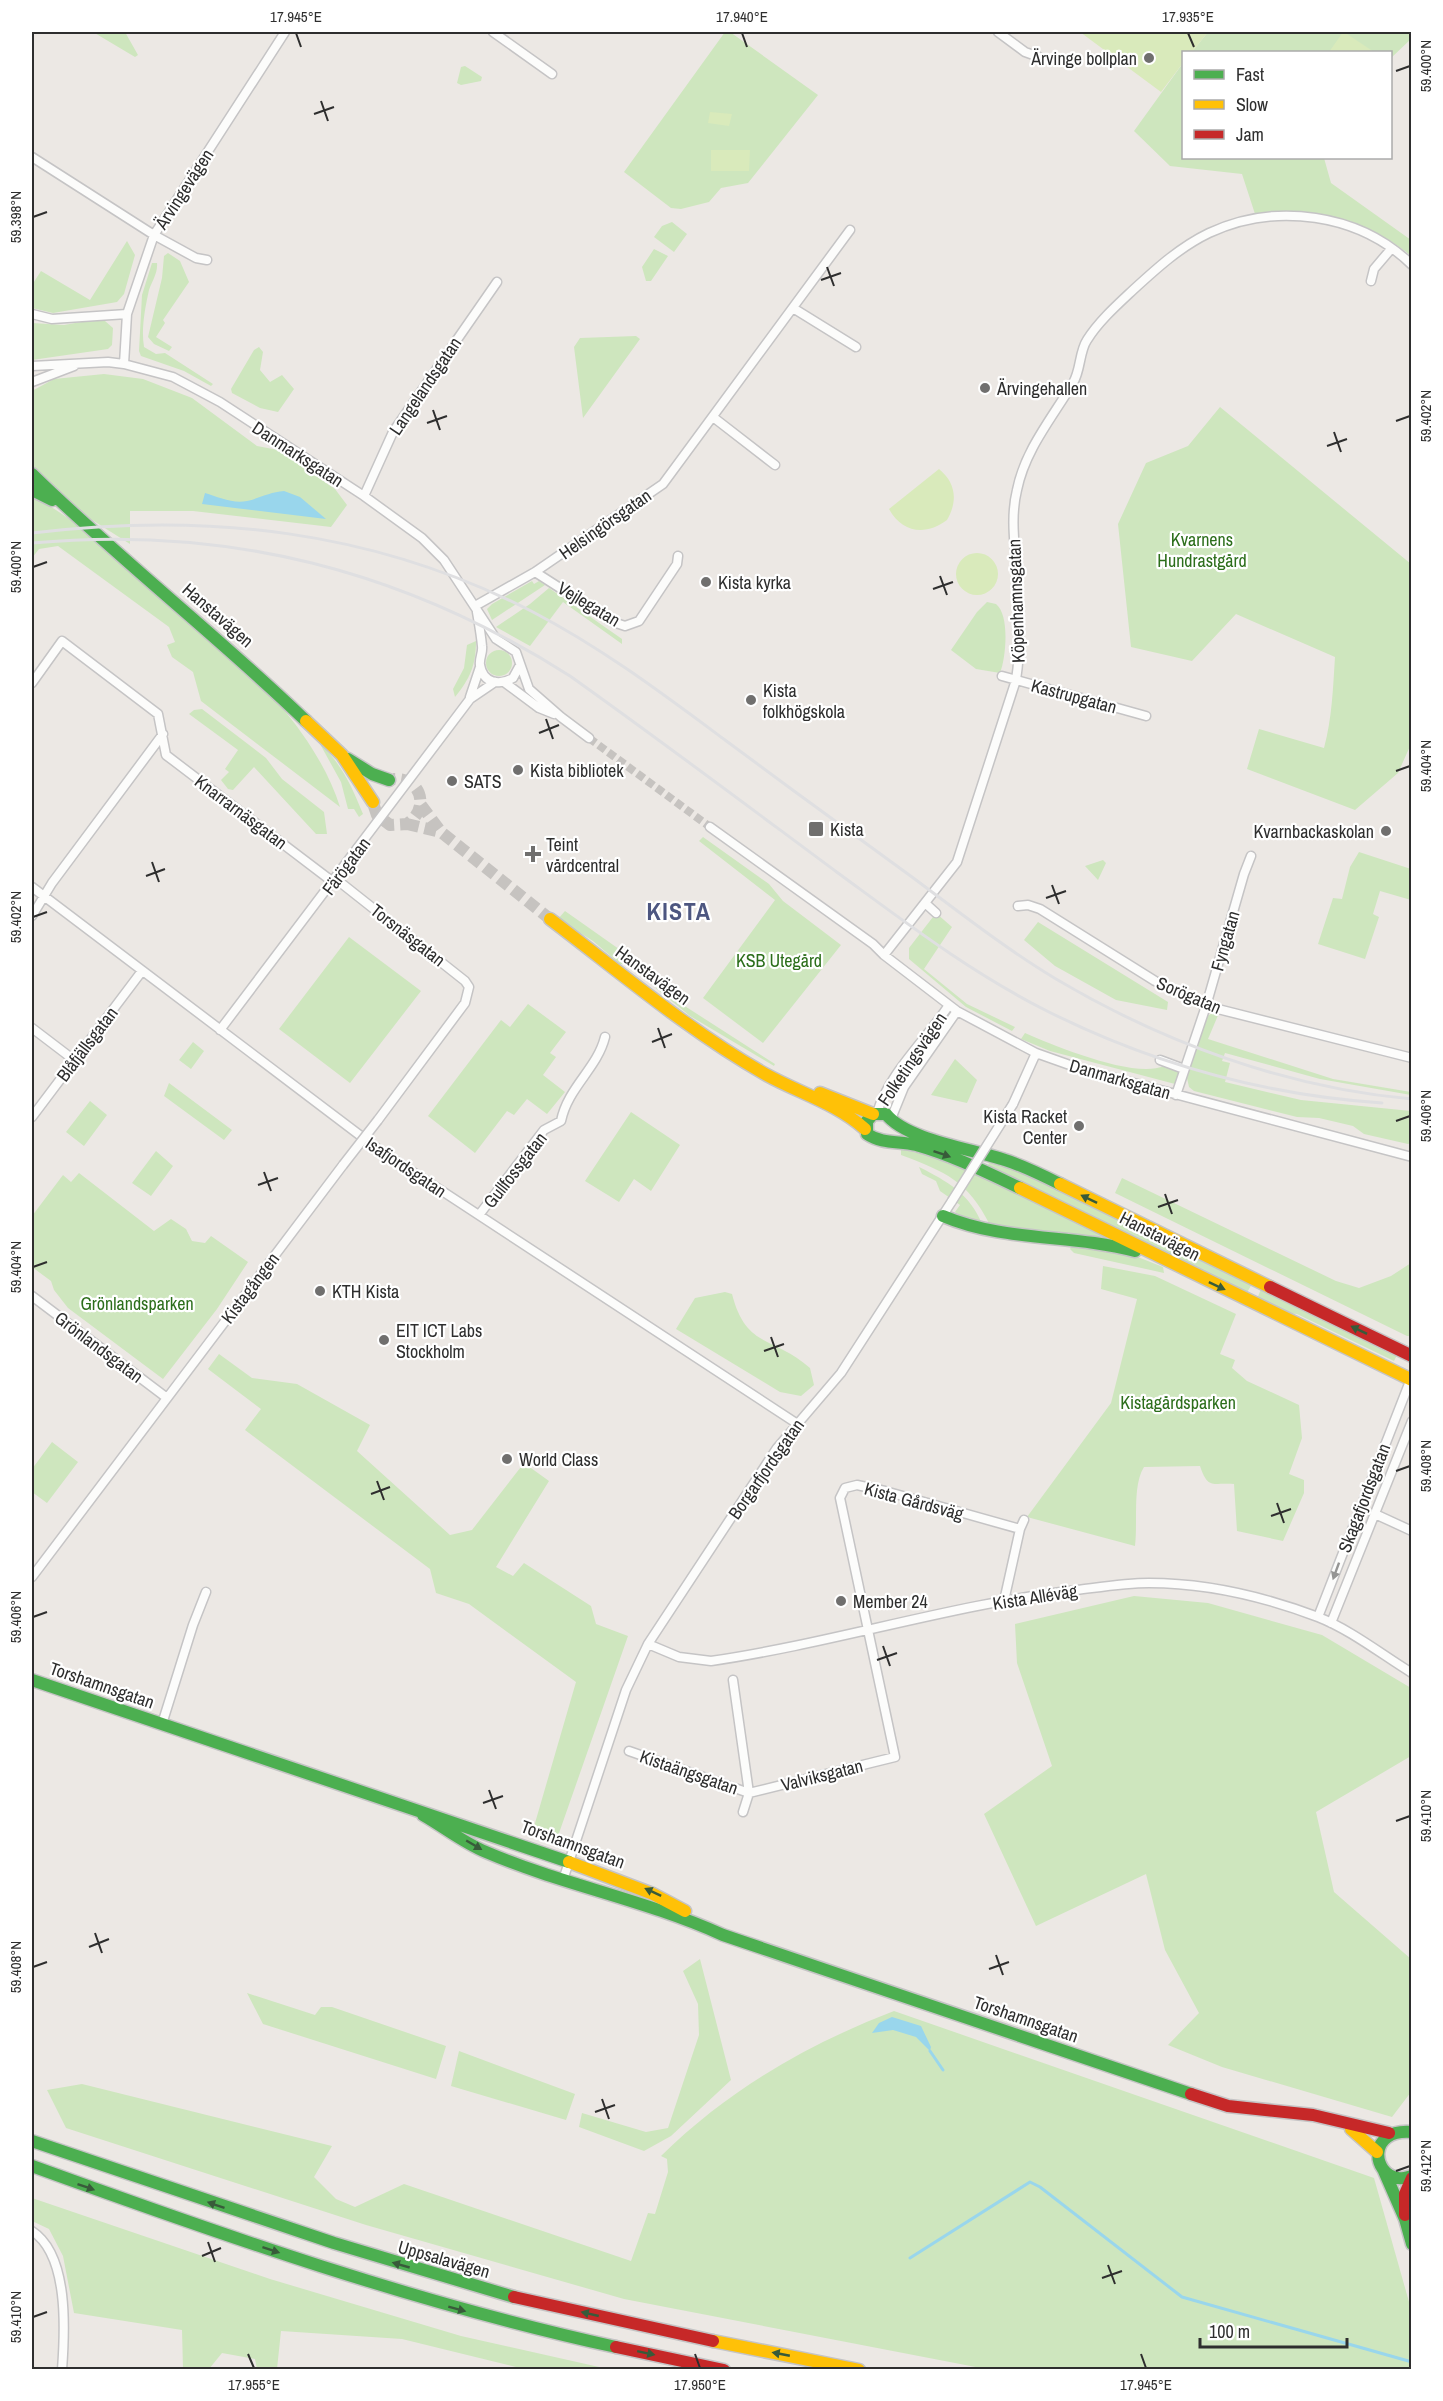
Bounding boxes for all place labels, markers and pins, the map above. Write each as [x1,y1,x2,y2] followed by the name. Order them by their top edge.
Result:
[1030,46,1137,71] place label: Ärvinge bollplan
[1142,51,1156,65] marker: Ärvinge bollplan
[996,376,1087,401] place label: Ärvingehallen
[978,381,992,395] marker: Ärvingehallen
[718,570,791,595] place label: Kista kyrka
[699,575,713,589] marker: Kista kyrka
[763,678,845,724] place label: Kista folkhögskola
[744,693,758,707] marker: Kista folkhögskola
[530,758,624,783] place label: Kista bibliotek
[511,763,525,777] marker: Kista bibliotek
[464,769,502,794] place label: SATS
[445,774,459,788] marker: SATS
[830,817,864,842] place label: Kista
[1253,819,1374,844] place label: Kvarnbackaskolan
[807,820,825,838] marker: Kista
[1379,824,1393,838] marker: Kvarnbackaskolan
[546,832,619,878] place label: Teint vårdcentral
[524,845,542,863] marker: Teint vårdcentral
[983,1104,1067,1150] place label: Kista Racket Center
[1072,1119,1086,1133] marker: Kista Racket Center
[332,1279,399,1304] place label: KTH Kista
[313,1284,327,1298] marker: KTH Kista
[396,1318,482,1364] place label: EIT ICT Labs Stockholm
[377,1333,391,1347] marker: EIT ICT Labs Stockholm
[519,1447,598,1472] place label: World Class
[500,1452,514,1466] marker: World Class
[853,1589,928,1614] place label: Member 24
[834,1594,848,1608] marker: Member 24

